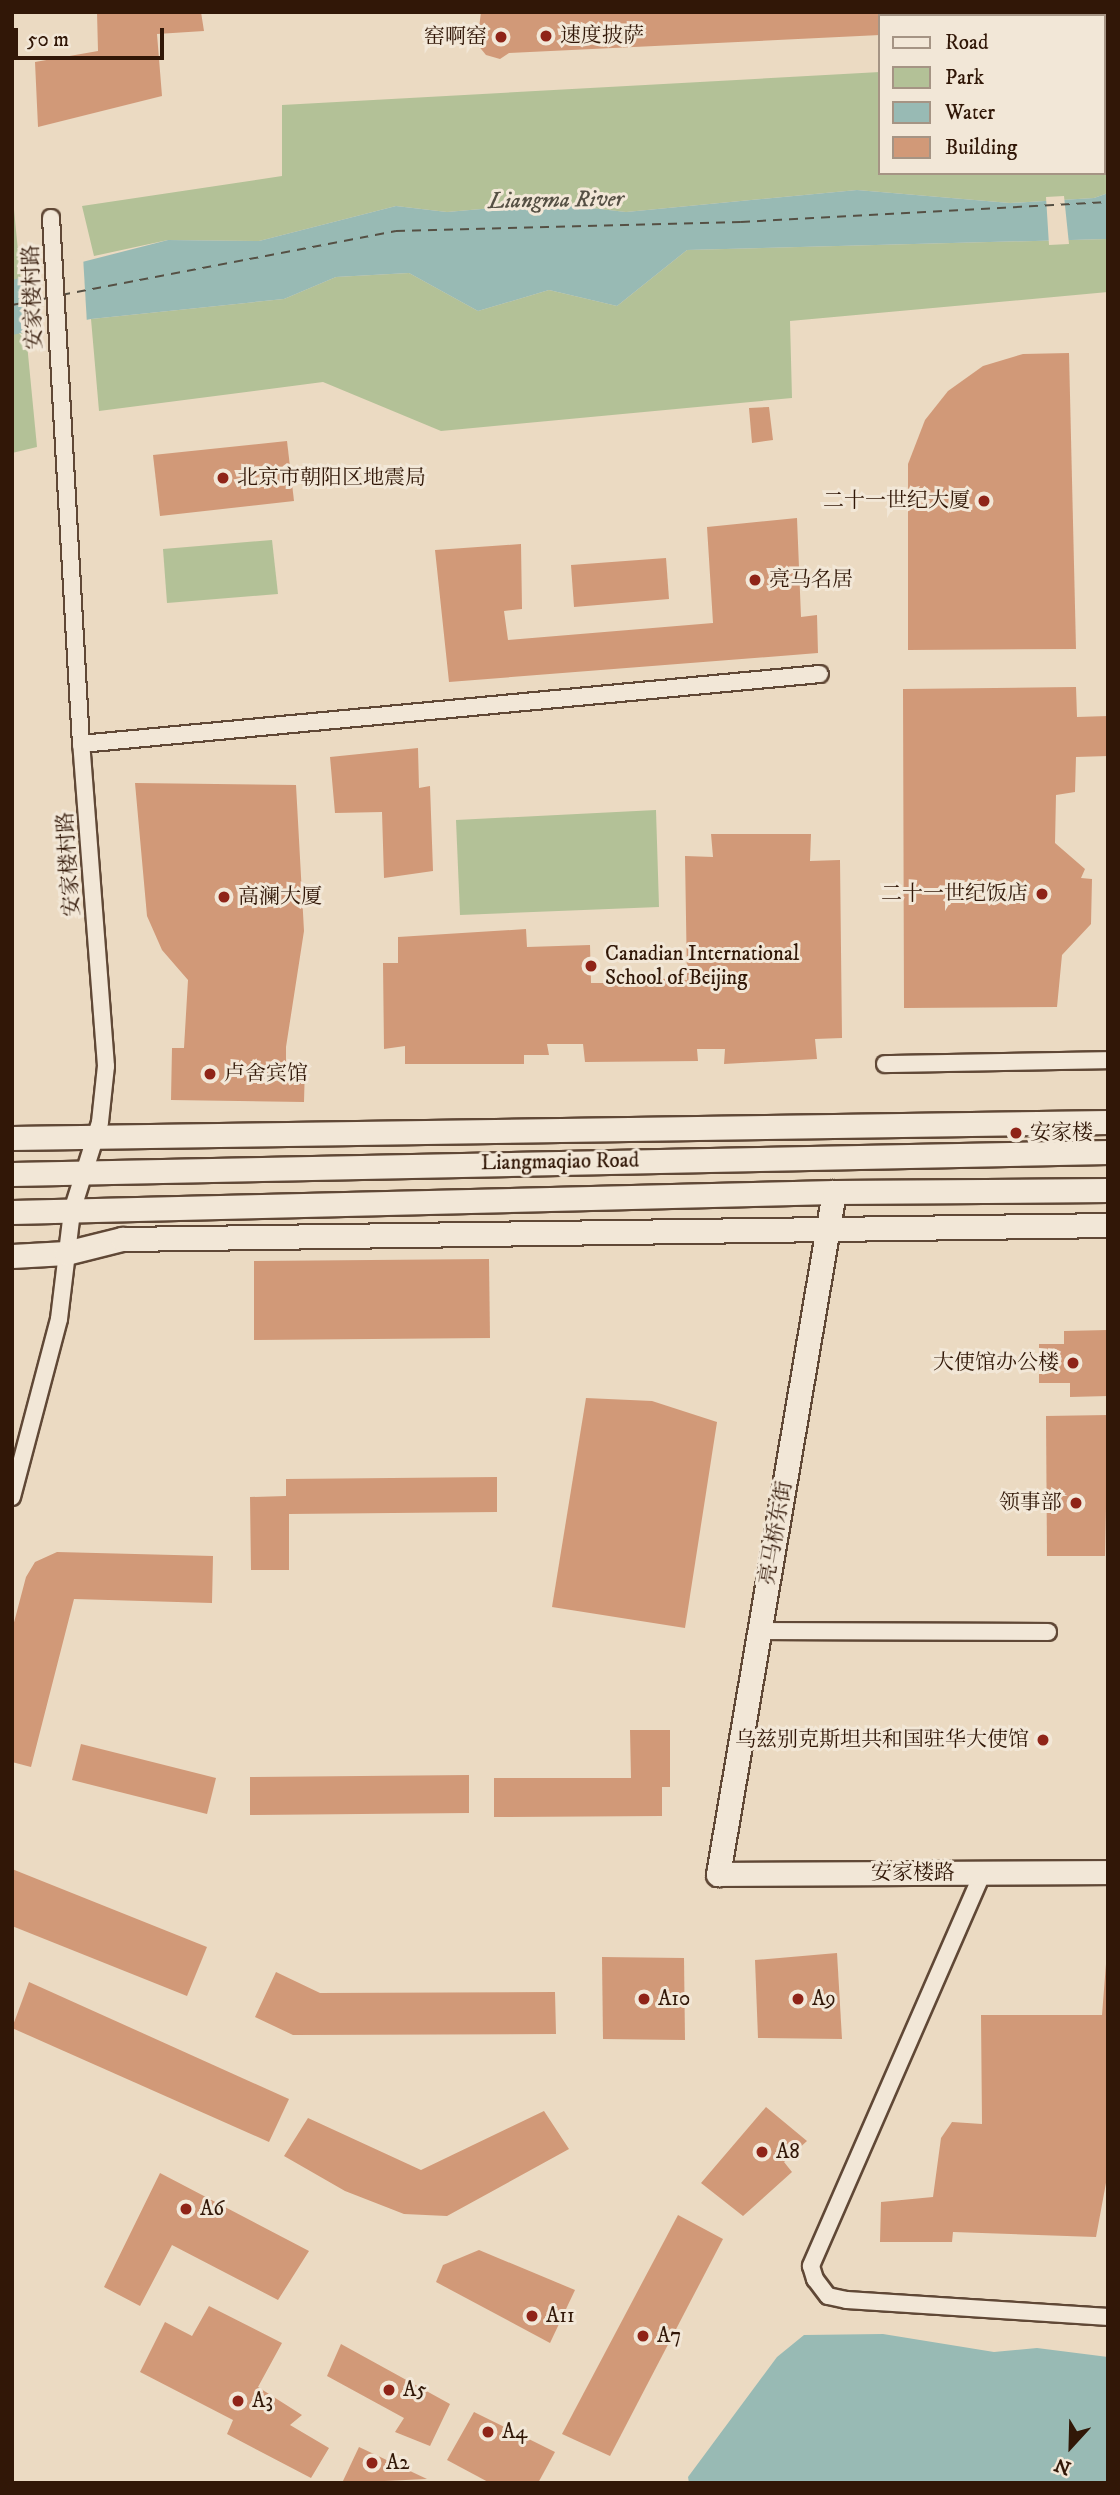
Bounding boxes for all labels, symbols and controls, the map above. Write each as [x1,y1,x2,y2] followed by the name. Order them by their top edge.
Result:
[18,14,168,58] scale bar
[878,14,1106,175] legend
[560,23,644,49] place label: 速度披萨
[424,24,487,50] place label: 窑啊窑
[27,27,69,53] text: 50 m
[538,28,554,44] marker: 速度披萨
[493,29,509,45] marker: 窑啊窑
[945,30,989,56] text: Road
[945,65,984,91] text: Park
[945,100,995,126] text: Water
[945,135,1017,161] text: Building
[488,186,624,216] water label: Liangma River
[19,244,47,350] street label: 安家楼村路
[237,465,426,491] place label: 北京市朝阳区地震局
[215,470,231,486] marker: 北京市朝阳区地震局
[823,488,970,514] place label: 二十一世纪大厦
[976,493,992,509] marker: 二十一世纪大厦
[769,567,853,593] place label: 亮马名居
[747,572,763,588] marker: 亮马名居
[53,811,85,917] street label: 安家楼村路
[881,881,1028,907] place label: 二十一世纪饭店
[238,884,322,910] place label: 高澜大厦
[1034,886,1050,902] marker: 二十一世纪饭店
[216,889,232,905] marker: 高澜大厦
[605,941,799,991] place label: Canadian International School of Beijing
[583,958,599,974] marker: Canadian International School of Beijing
[224,1061,308,1087] place label: 卢舍宾馆
[202,1066,218,1082] marker: 卢舍宾馆
[1030,1120,1093,1146] place label: 安家楼
[1008,1125,1024,1141] marker: 安家楼
[481,1148,639,1176] street label: Liangmaqiao Road
[933,1350,1059,1376] place label: 大使馆办公楼
[1065,1355,1081,1371] marker: 大使馆办公楼
[754,1479,798,1587] street label: 亮马桥东街
[999,1490,1062,1516] place label: 领事部
[1068,1495,1084,1511] marker: 领事部
[735,1727,1029,1753] place label: 乌兹别克斯坦共和国驻华大使馆
[1035,1732,1051,1748] marker: 乌兹别克斯坦共和国驻华大使馆
[871,1860,955,1886] street label: 安家楼路
[658,1986,690,2012] place label: A10
[812,1986,836,2012] place label: A9
[636,1991,652,2007] marker: A10
[790,1991,806,2007] marker: A9
[776,2139,800,2165] place label: A8
[754,2144,770,2160] marker: A8
[200,2196,224,2222] place label: A6
[178,2201,194,2217] marker: A6
[546,2303,575,2329] place label: A11
[524,2308,540,2324] marker: A11
[657,2323,681,2349] place label: A7
[635,2328,651,2344] marker: A7
[403,2377,427,2403] place label: A5
[381,2382,397,2398] marker: A5
[252,2388,273,2414] place label: A3
[230,2393,246,2409] marker: A3
[1036,2411,1106,2481] north arrow
[502,2419,527,2445] place label: A4
[480,2424,496,2440] marker: A4
[386,2450,410,2476] place label: A2
[1051,2452,1074,2480] text: N
[364,2455,380,2471] marker: A2

